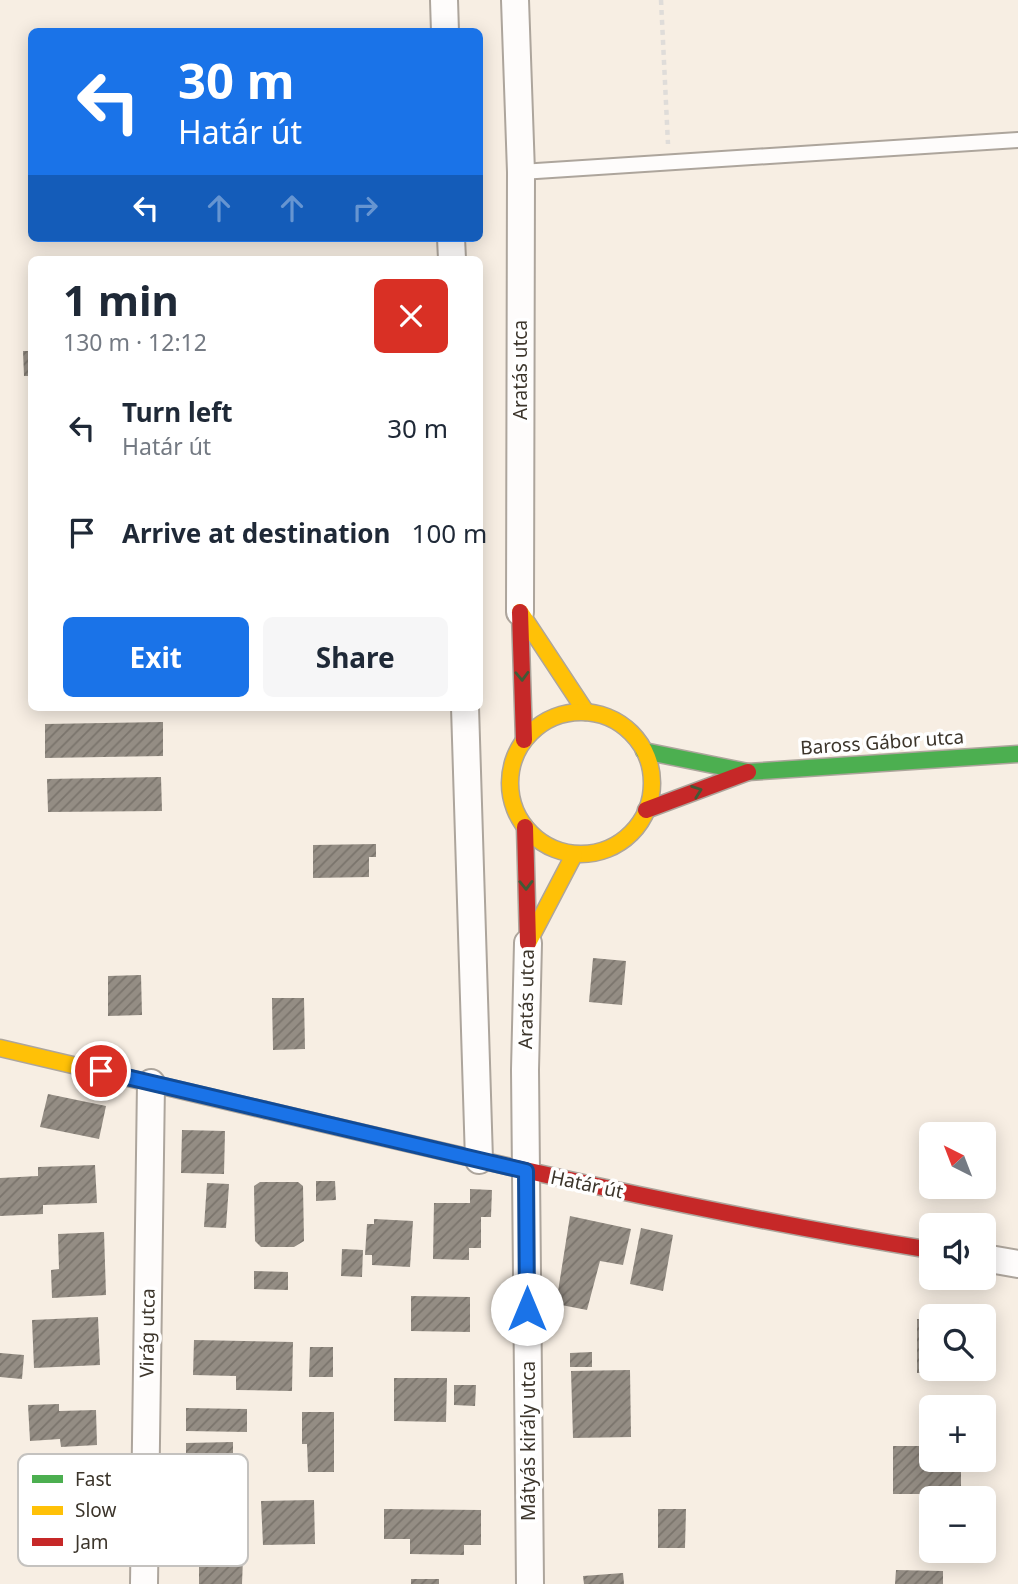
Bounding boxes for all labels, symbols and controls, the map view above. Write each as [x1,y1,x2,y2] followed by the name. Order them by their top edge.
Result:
[178,47,295,113] text: 30 m
[63,56,154,147] icon: left
[178,110,302,153] text: Határ út
[127,189,165,227] icon: left
[200,189,238,227] icon: ahead
[273,189,311,227] icon: ahead
[346,189,384,227] icon: right
[63,271,179,328] text: 1 min
[374,279,448,353] button: close
[507,320,533,420] street label: Aratás utca
[63,326,207,358] text: 130 m · 12:12
[122,394,233,430] text: Turn left
[63,409,101,447] icon: left
[387,410,448,446] text: 30 m
[122,430,211,462] text: Határ út
[63,514,101,552] icon: arrive
[122,515,391,551] text: Arrive at destination
[412,515,487,551] text: 100 m
[63,617,249,697] button: Exit
[263,617,448,697] button: Share
[515,671,530,682] one-way arrow
[799,723,965,761] street label: Baross Gábor utca
[690,785,702,799] one-way arrow
[518,880,534,891] one-way arrow
[512,949,540,1049] street label: Aratás utca
[71,1041,131,1101] pin
[82,1052,120,1090] icon: arrive
[919,1122,996,1199] north arrow
[919,1122,996,1563] map controls
[548,1164,626,1204] street label: Határ út
[919,1213,996,1290] button: sound
[490,1272,564,1346] position arrow
[133,1288,161,1378] street label: Virág utca
[919,1304,996,1381] button: search
[515,1361,541,1521] street label: Mátyás király utca
[919,1395,996,1472] button: +
[18,1454,248,1566] legend
[75,1466,112,1492] text: Fast
[919,1486,996,1563] button: −
[75,1497,116,1523] text: Slow
[73,1529,109,1555] text: Jam

